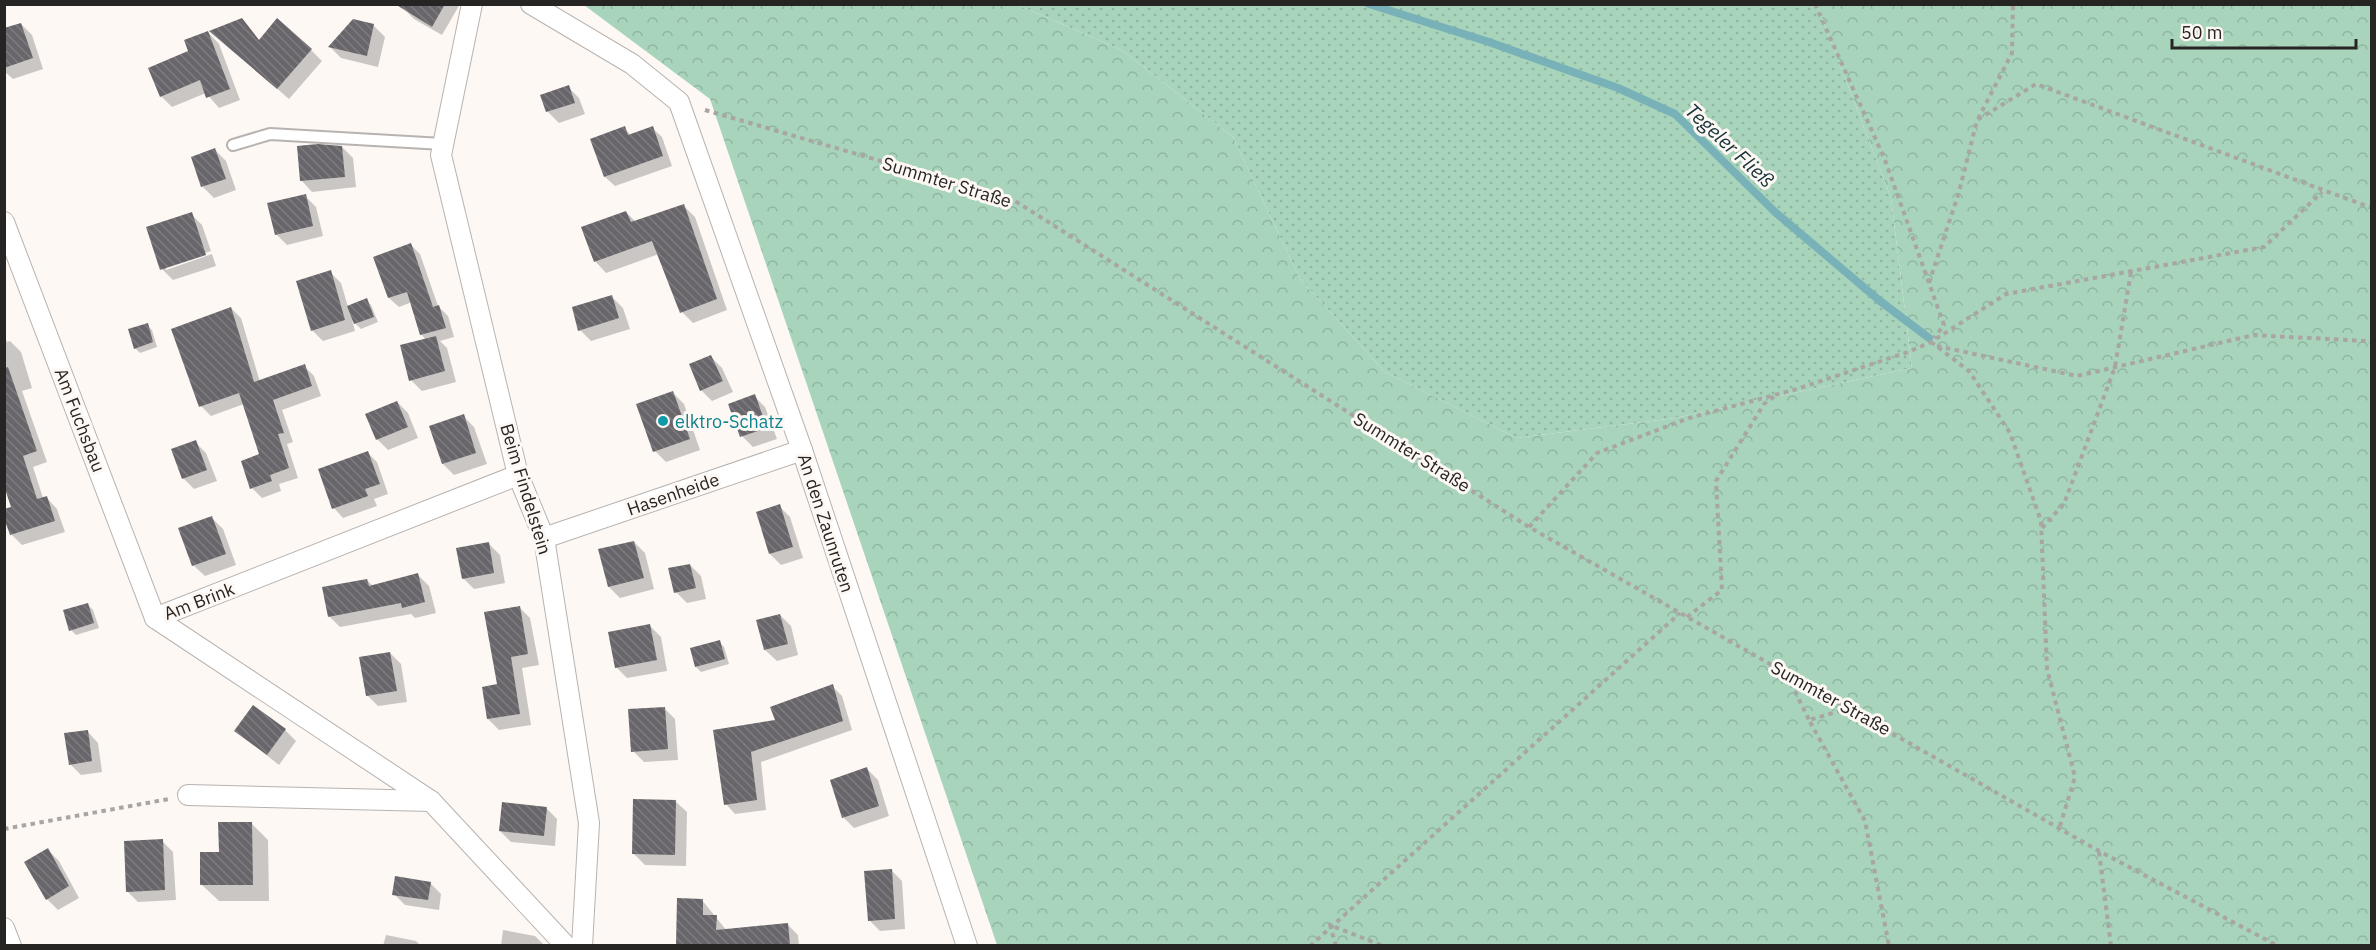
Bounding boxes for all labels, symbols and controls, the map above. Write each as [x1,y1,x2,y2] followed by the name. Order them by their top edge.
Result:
[2172,12,2356,50] scale bar
[2181,21,2223,44] text: 50 m
[1680,97,1780,193] water label: Tegeler Fließ
[880,151,1014,213] street label: Summter Straße
[50,365,110,475] street label: Am Fuchsbau
[1349,407,1475,497] street label: Summter Straße
[675,410,783,433] place label: elktro-Schatz
[656,414,670,428] marker: elktro-Schatz
[495,421,557,557] street label: Beim Findelstein
[793,451,859,595] street label: An den Zaunruten
[624,467,722,521] street label: Hasenheide
[160,577,238,625] street label: Am Brink
[1767,656,1895,740] street label: Summter Straße

